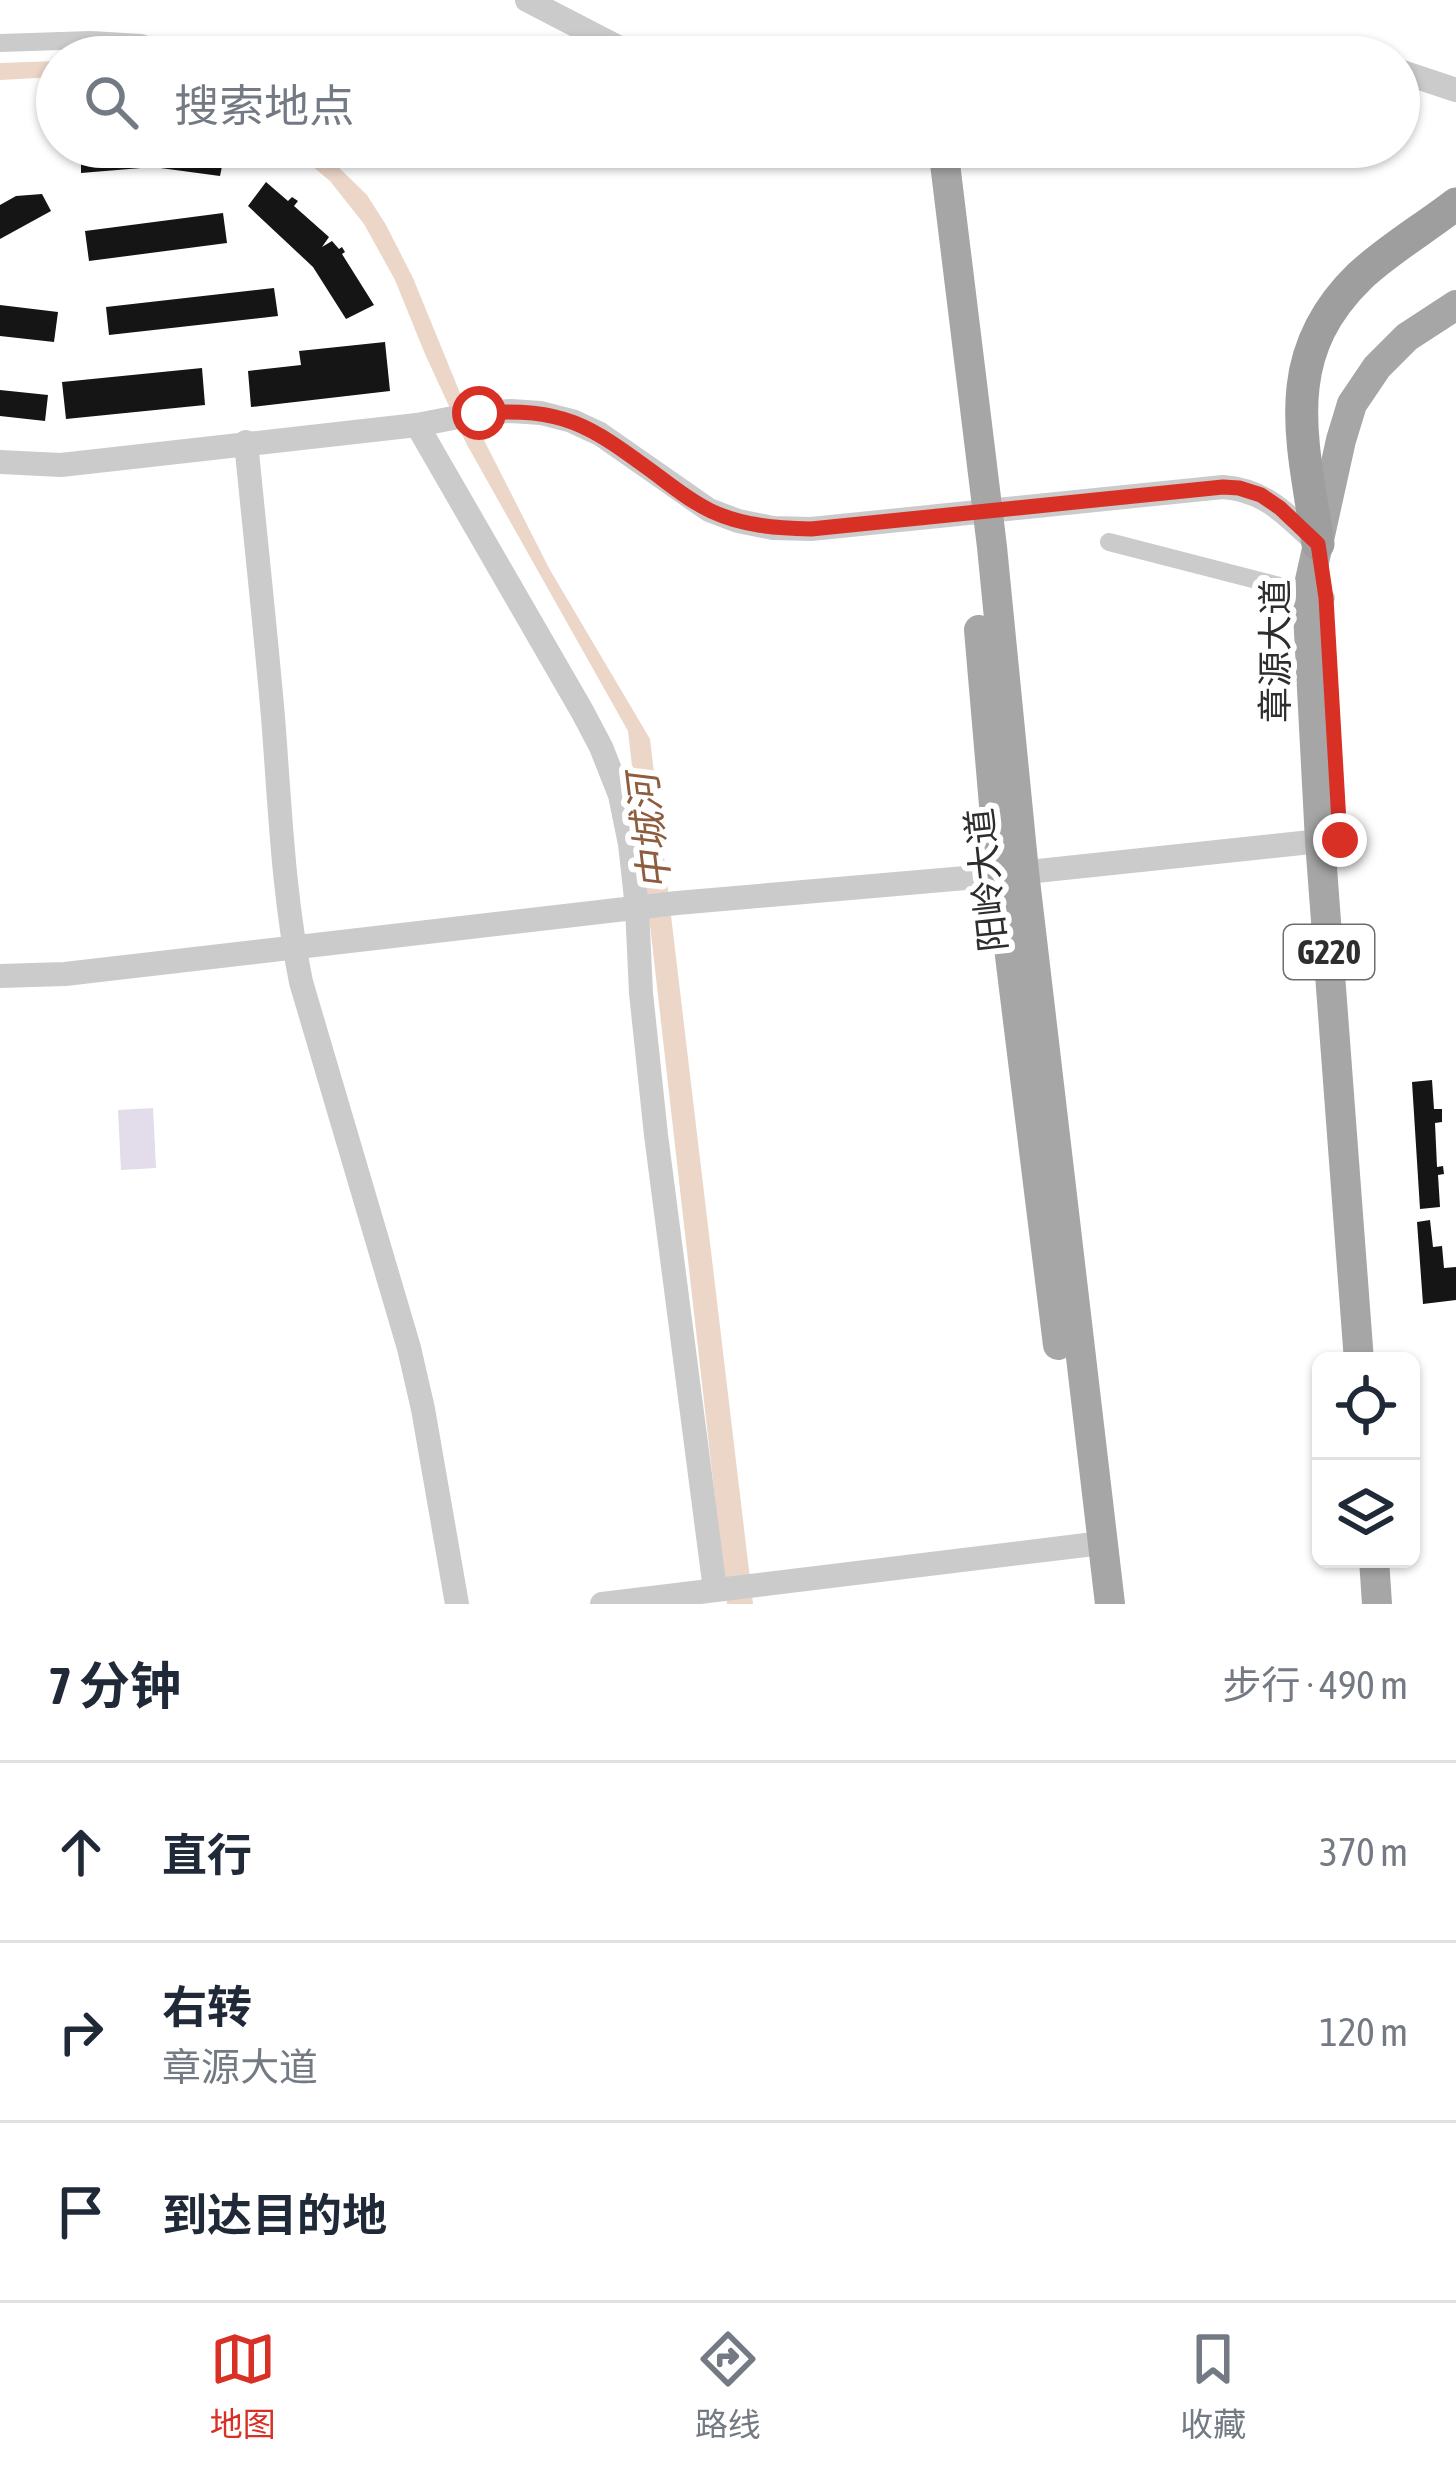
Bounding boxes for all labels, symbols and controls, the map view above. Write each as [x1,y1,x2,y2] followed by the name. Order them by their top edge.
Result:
[36,36,1420,168] search box
[78,69,144,135] icon: search
[174,80,354,132] text: 搜索地点
[452,386,506,440] route start
[1254,579,1296,723] street label: 章源大道
[619,764,678,893] water label: 中城河
[958,806,1014,954] street label: 阳岭大道
[1313,813,1367,867] route end
[1284,925,1374,979] road number: G220
[1312,1352,1420,1568] map controls
[1312,1352,1420,1460] button: locate
[1312,1460,1420,1568] button: layers
[48,1656,181,1715] text: 7 分钟
[1223,1663,1408,1707] text: 步行 · 490 m
[48,1819,114,1885] icon: ahead
[162,1829,252,1881] text: 直行
[1320,1830,1408,1874] text: 370 m
[162,1981,252,2033] text: 右转
[48,1999,114,2065] icon: right
[1320,2010,1408,2054] text: 120 m
[162,2045,318,2089] text: 章源大道
[48,2179,114,2245] icon: arrive
[162,2189,387,2241] text: 到达目的地
[210,2326,276,2446] tab: 地图
[695,2326,761,2446] tab: 路线
[1180,2326,1246,2446] tab: 收藏

